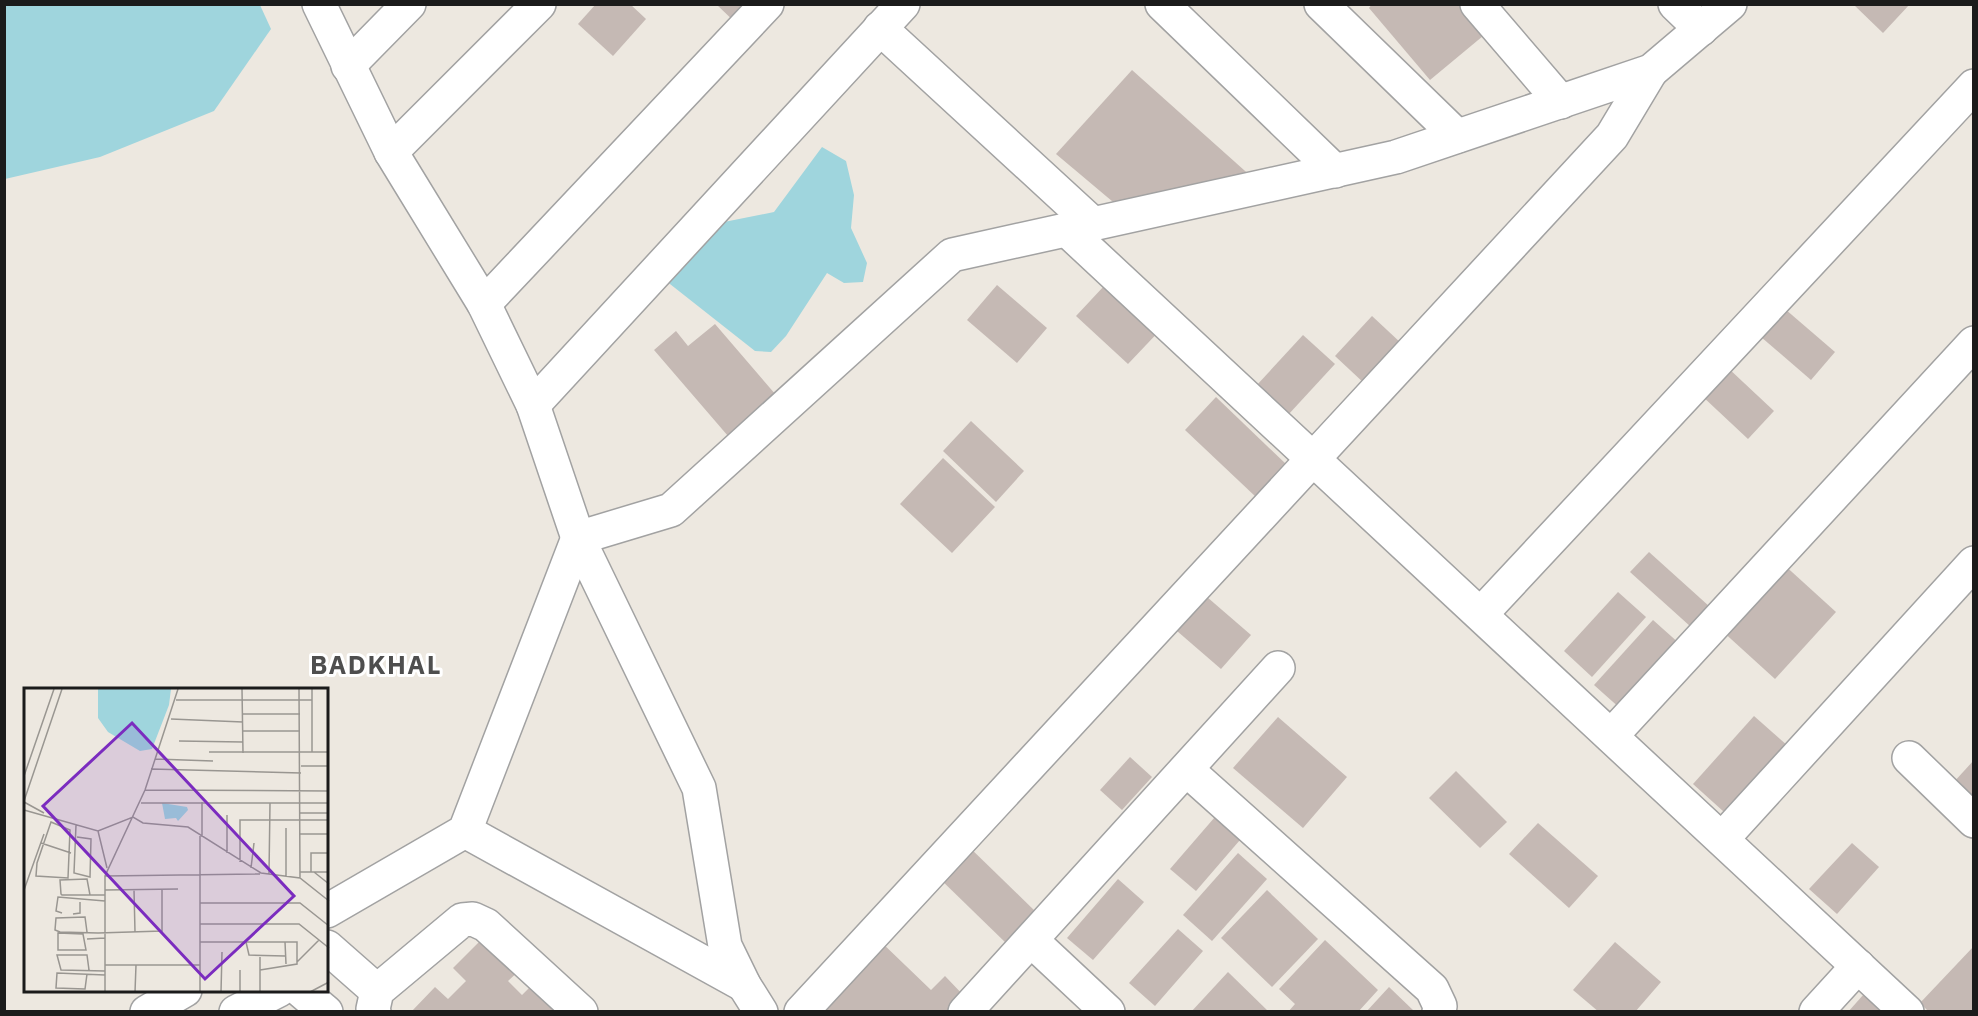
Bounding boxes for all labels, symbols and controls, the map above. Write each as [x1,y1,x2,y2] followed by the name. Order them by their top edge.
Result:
[310,647,442,681] district label: BADKHAL
[24,688,328,992] inset map

